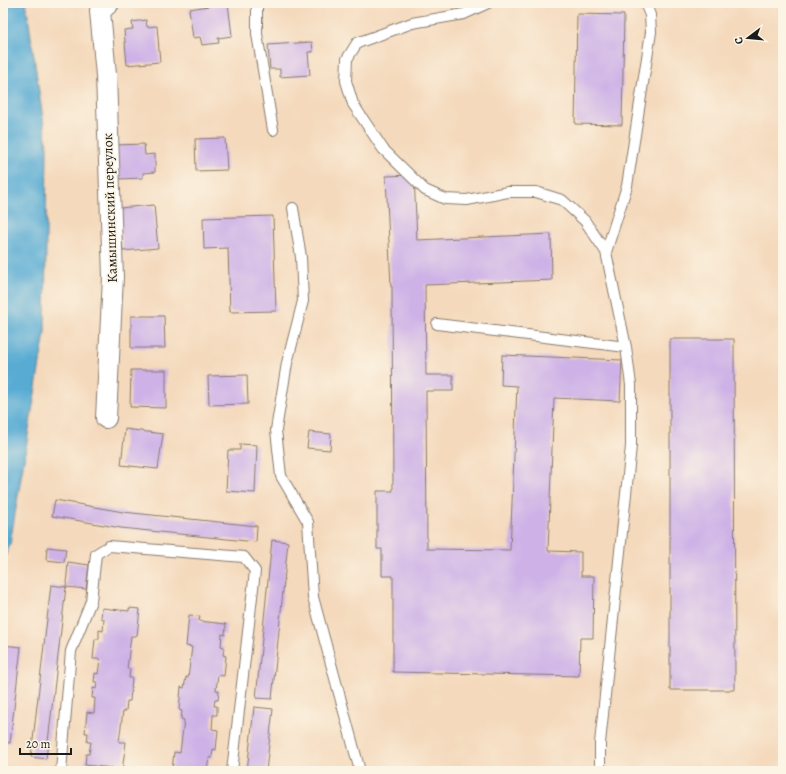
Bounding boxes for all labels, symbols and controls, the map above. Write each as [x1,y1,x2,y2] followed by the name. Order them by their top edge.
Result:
[728,18,768,58] north arrow
[731,35,747,46] text: С
[98,133,122,283] street label: Камышинский переулок
[20,730,71,756] scale bar
[26,736,50,752] text: 20 m

